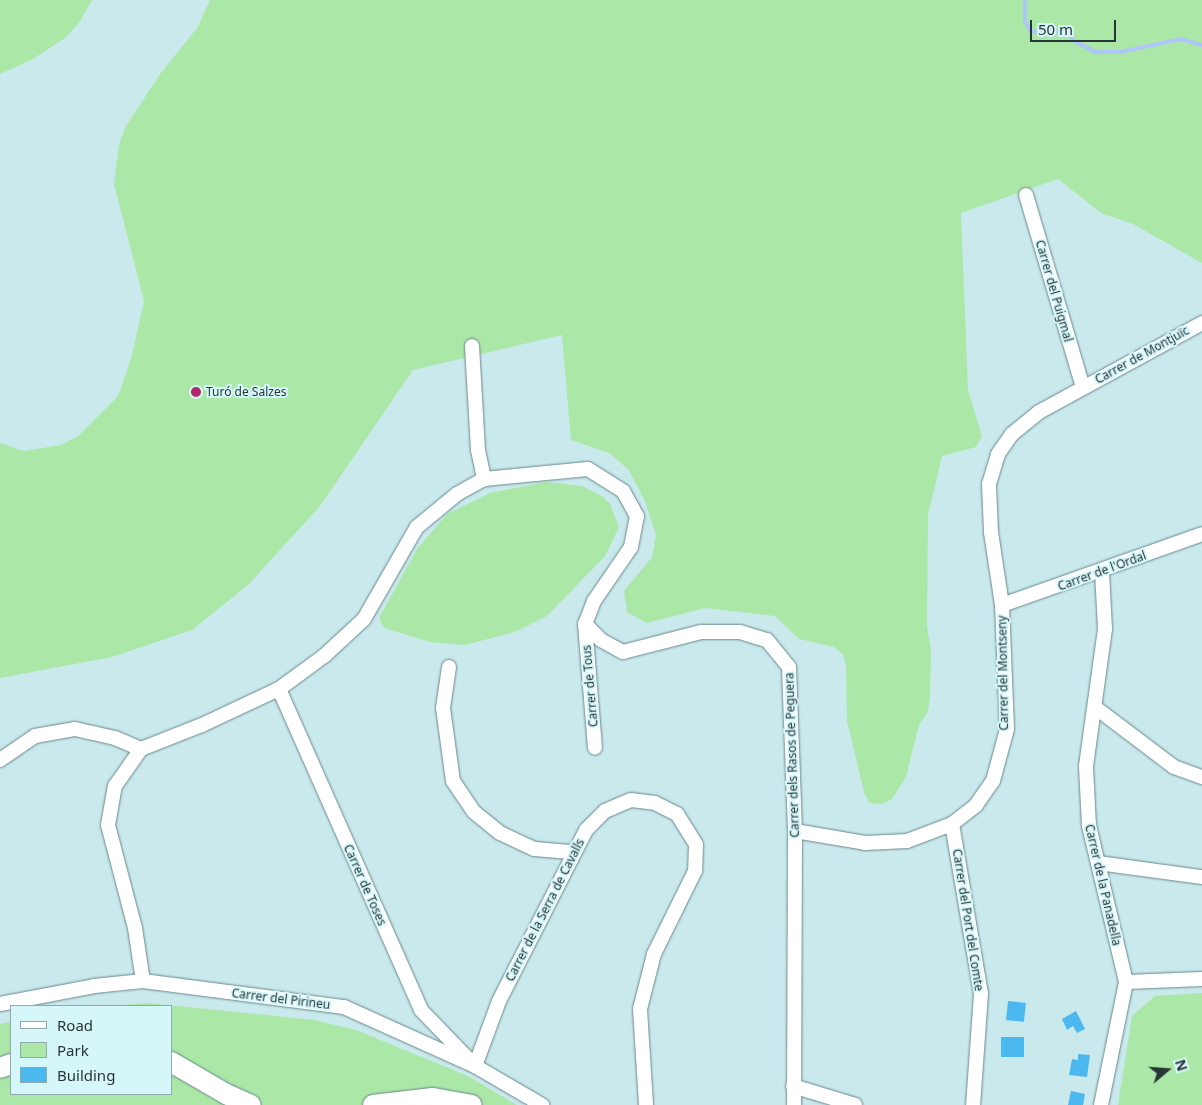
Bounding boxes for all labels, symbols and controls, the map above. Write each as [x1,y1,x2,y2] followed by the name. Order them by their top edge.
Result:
[1032,10,1118,42] scale bar
[1038,19,1073,39] text: 50 m
[1033,238,1075,344] street label: Carrer del Puigmal
[1092,323,1192,387] street label: Carrer de Montjuïc
[206,385,286,399] place label: Turó de Salzes
[190,386,202,398] marker: Turó de Salzes
[1056,548,1148,594] street label: Carrer de l'Ordal
[995,615,1011,731] street label: Carrer del Montseny
[579,644,601,728] street label: Carrer de Tous
[782,672,802,838] street label: Carrer dels Rasos de Peguera
[1082,823,1124,947] street label: Carrer de la Panadella
[503,836,587,984] street label: Carrer de la Serra de Cavalls
[341,842,389,928] street label: Carrer de Toses
[950,848,986,992] street label: Carrer del Port del Comte
[231,986,331,1012] street label: Carrer del Pirineu
[10,1005,172,1095] legend
[57,1015,93,1035] text: Road
[57,1040,89,1060] text: Park
[1142,1045,1192,1095] north arrow
[1171,1057,1193,1074] text: N
[57,1065,115,1085] text: Building

